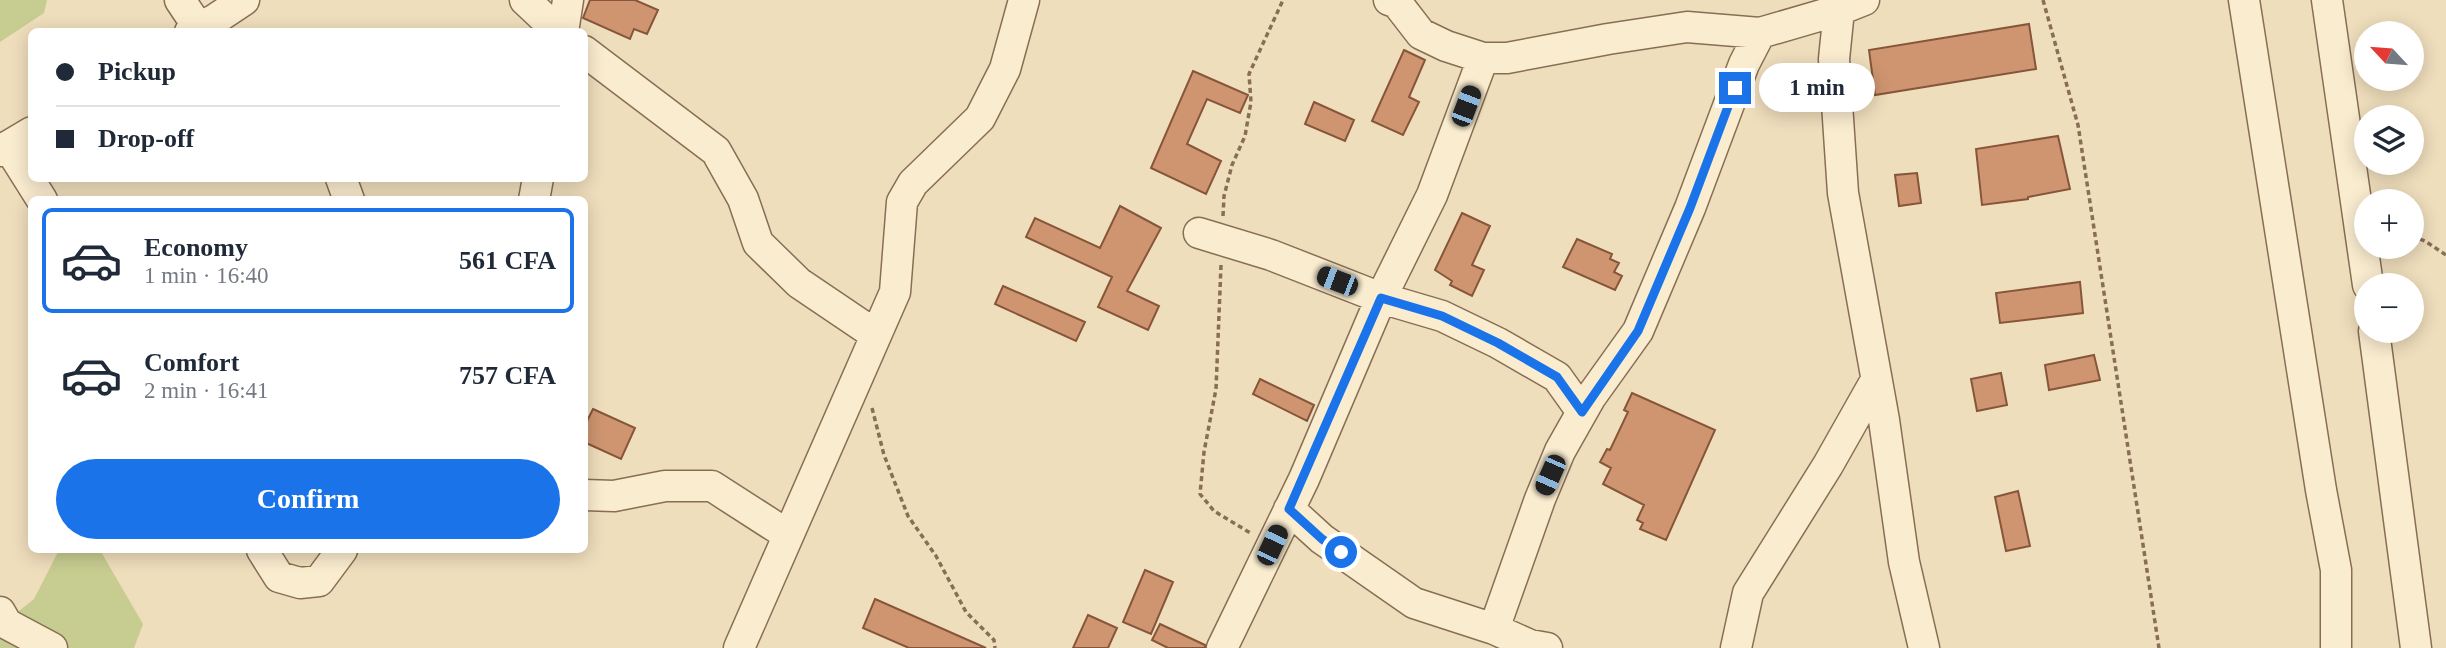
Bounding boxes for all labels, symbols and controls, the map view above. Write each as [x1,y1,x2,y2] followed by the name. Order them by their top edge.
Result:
[2354,21,2424,91] north arrow
[2354,21,2424,343] map controls
[98,57,176,86] text: Pickup
[1760,64,1875,112] callout: 1 min
[1719,72,1751,104] route end
[1789,75,1845,100] text: 1 min
[1449,83,1484,129] car
[2354,105,2424,175] button: layers
[98,124,194,153] text: Drop-off
[2354,189,2424,259] button: +
[60,229,123,292] icon: car
[144,233,248,262] text: Economy
[459,246,556,275] text: 561 CFA
[144,263,269,288] text: 1 min · 16:40
[1314,264,1361,298] car
[2354,273,2424,343] button: −
[60,344,123,407] icon: car
[144,348,239,377] text: Comfort
[459,361,556,390] text: 757 CFA
[144,378,269,403] text: 2 min · 16:41
[1532,452,1569,498] car
[56,459,560,539] button: Confirm
[1254,522,1291,568] car
[1325,536,1357,568] route start

